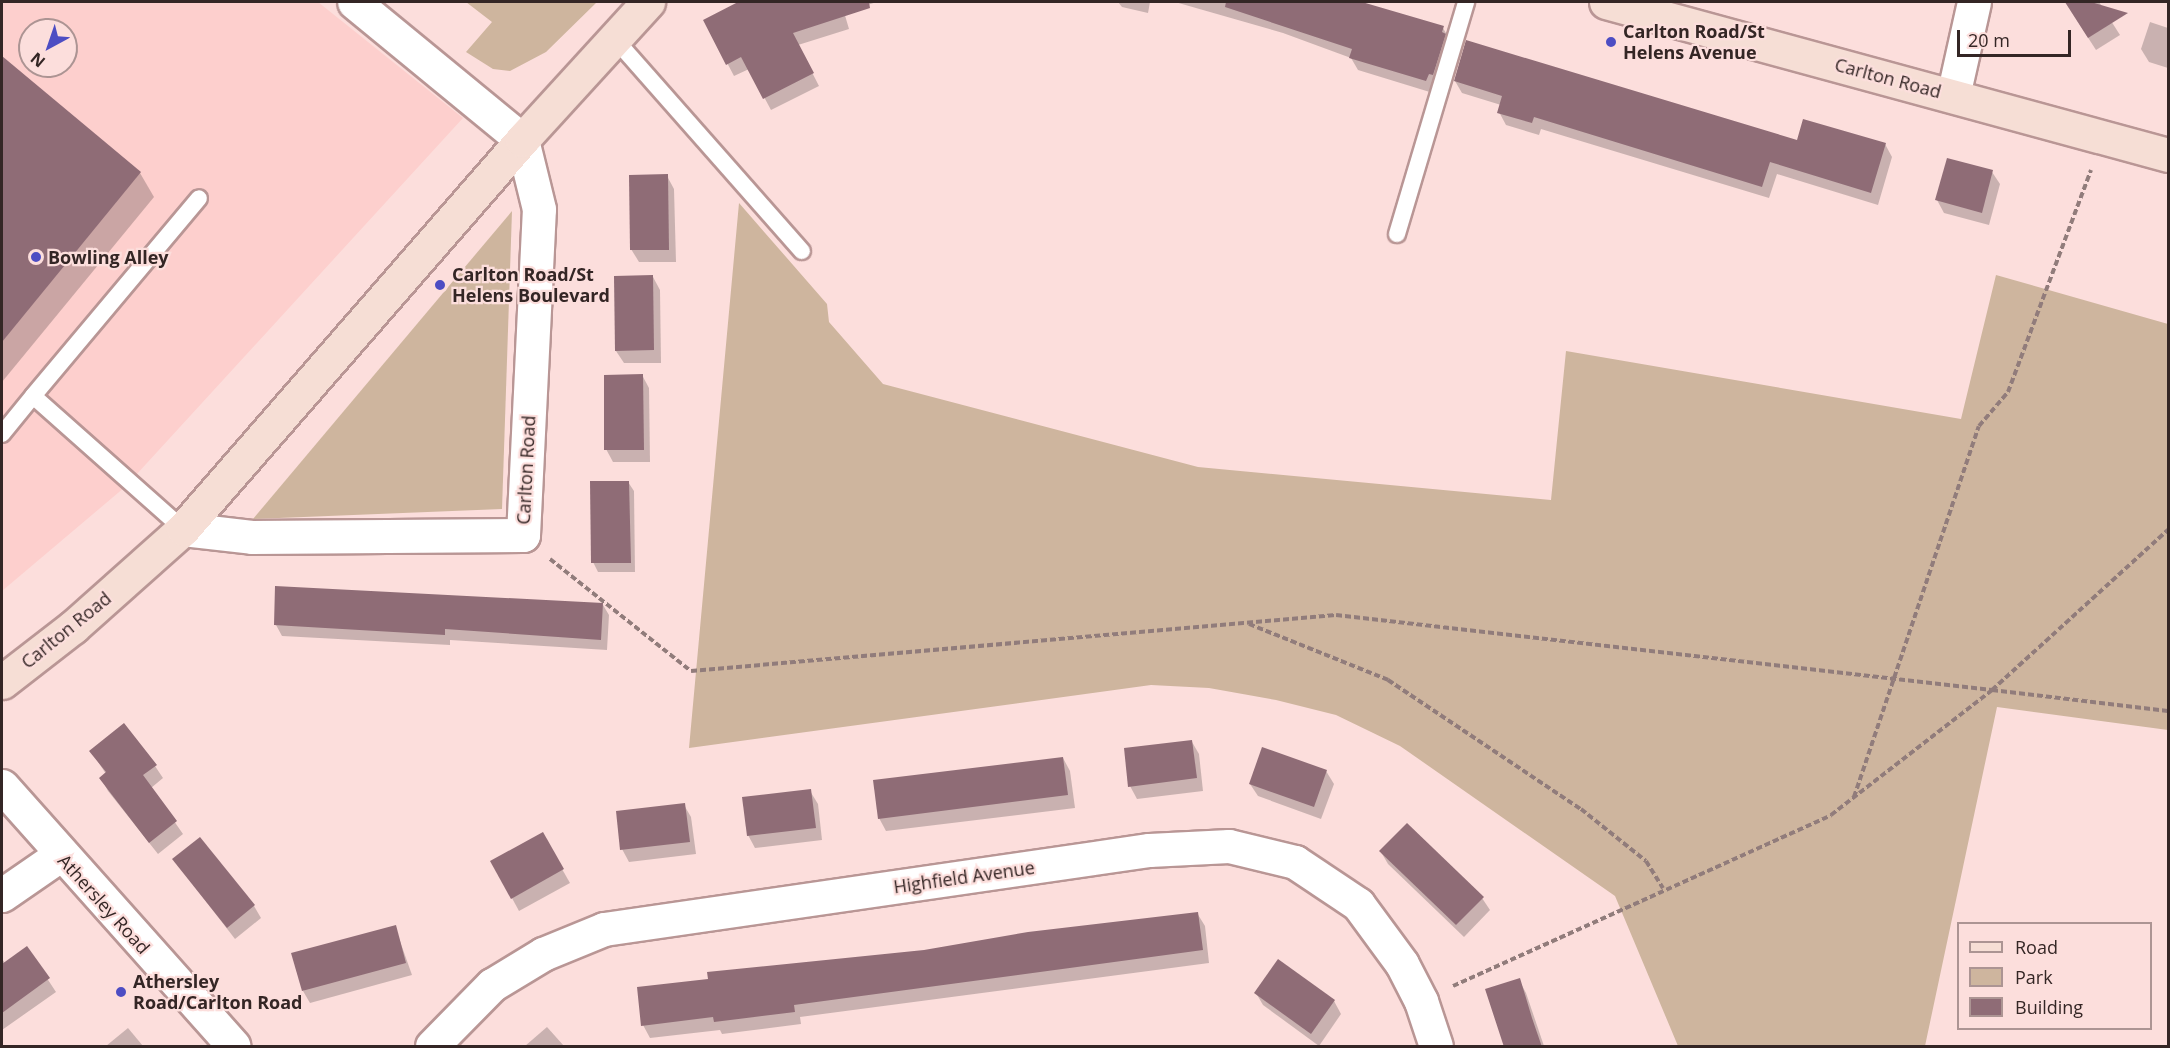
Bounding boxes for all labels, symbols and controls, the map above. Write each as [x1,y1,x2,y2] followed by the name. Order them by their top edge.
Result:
[18,18,78,78] north arrow
[1960,18,2074,56] scale bar
[1623,21,1765,63] place label: Carlton Road/St Helens Avenue
[1968,28,2010,52] text: 20 m
[1604,35,1618,49] marker: Carlton Road/St Helens Avenue
[26,48,50,73] text: N
[1832,53,1944,103] street label: Carlton Road
[48,246,169,268] place label: Bowling Alley
[29,250,43,264] marker: Bowling Alley
[452,264,610,306] place label: Carlton Road/St Helens Boulevard
[433,278,447,292] marker: Carlton Road/St Helens Boulevard
[512,415,540,525] street label: Carlton Road
[17,587,115,673] street label: Carlton Road
[54,850,154,958] street label: Athersley Road
[892,856,1036,898] street label: Highfield Avenue
[1957,922,2152,1030] legend
[2015,935,2058,959] text: Road
[2015,965,2053,989] text: Park
[133,971,302,1014] place label: Athersley Road/Carlton Road
[114,985,128,999] marker: Athersley Road/Carlton Road
[2015,995,2083,1019] text: Building

